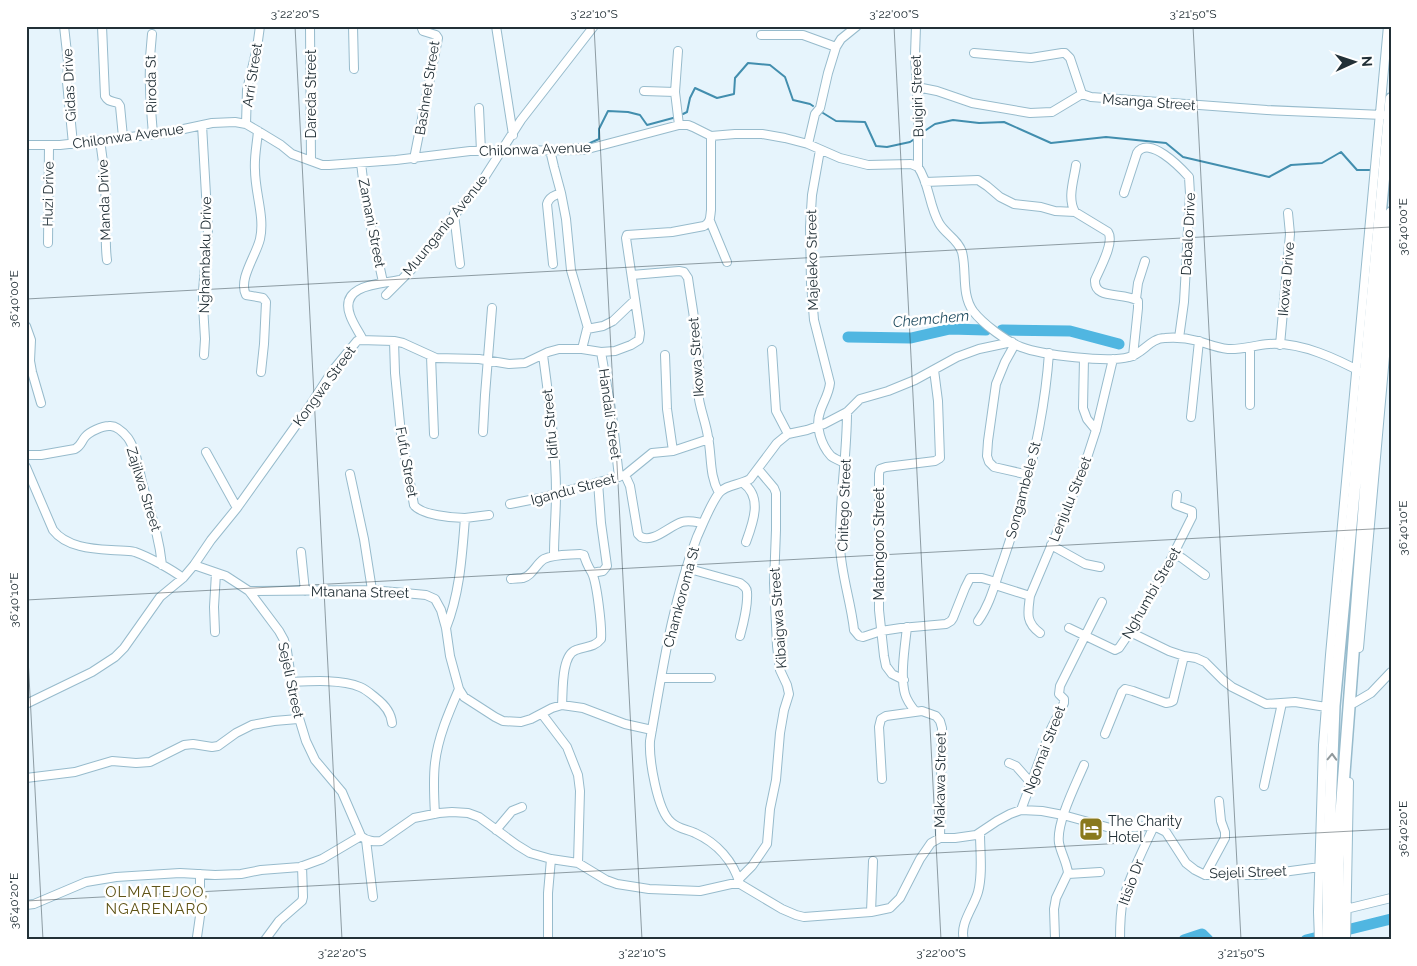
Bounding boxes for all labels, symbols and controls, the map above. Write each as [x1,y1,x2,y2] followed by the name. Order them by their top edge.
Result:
[271,7,319,21] text: 3°22'20"S
[570,7,618,21] text: 3°22'10"S
[869,7,919,21] text: 3°22'00"S
[1169,7,1217,21] text: 3°21'50"S
[1330,38,1380,88] north arrow
[412,39,442,136] street label: Bashnet Street
[239,41,265,108] street label: Arri Street
[59,48,79,122] street label: Gidas Drive
[303,49,319,139] street label: Dareda Street
[908,54,926,138] street label: Buigiri Street
[142,55,160,113] street label: Riroda St
[1359,56,1375,67] text: N
[1102,91,1196,113] street label: Msanga Street
[71,120,185,152] street label: Chilonwa Avenue
[479,139,591,159] street label: Chilonwa Avenue
[95,159,113,241] street label: Manda Drive
[39,161,57,227] street label: Huzi Drive
[399,171,491,279] street label: Muunganio Avenue
[356,177,389,269] street label: Zamani Street
[1178,192,1198,276] street label: Dabalo Drive
[196,196,214,314] street label: Nghambaku Drive
[1396,198,1410,256] text: 36°40'00"E
[803,209,821,311] street label: Majeleko Street
[1275,241,1297,317] street label: Ikowa Drive
[7,270,21,328] text: 36°40'00"E
[892,307,970,331] water label: Chemchem
[685,316,707,397] street label: Ikowa Street
[290,343,359,429] street label: Kongwa Street
[596,368,624,461] street label: Handali Street
[539,388,561,460] street label: Idifu Street
[393,425,421,499] street label: Fufu Street
[1002,440,1044,540] street label: Songambele St
[124,445,165,533] street label: Zajilwa Street
[1046,454,1094,544] street label: Lenjulu Street
[834,458,854,552] street label: Chitego Street
[529,470,617,508] street label: Igandu Street
[871,487,887,601] street label: Matongoro Street
[1396,500,1410,556] text: 36°40'10"E
[1118,544,1184,642] street label: Nghumbi Street
[660,545,702,649] street label: Chamkoroma St
[766,567,790,669] street label: Kibaigwa Street
[7,572,21,628] text: 36°40'10"E
[311,583,410,601] street label: Mtanana Street
[275,641,307,720] street label: Sejeli Street
[1020,703,1068,797] street label: Ngomai Street
[931,732,949,828] street label: Makawa Street
[1327,753,1338,761] one-way arrow
[1396,801,1410,857] text: 36°40'20"E
[1108,813,1183,845] place label: The Charity Hotel
[1078,816,1104,842] hotel icon: The Charity Hotel
[1115,857,1147,907] street label: Itisio Dr
[1209,863,1287,881] street label: Sejeli Street
[7,873,21,929] text: 36°40'20"E
[105,883,209,918] district label: OLMATEJOO, NGARENARO
[318,946,366,960] text: 3°22'20"S
[618,946,666,960] text: 3°22'10"S
[916,946,966,960] text: 3°22'00"S
[1217,946,1265,960] text: 3°21'50"S

